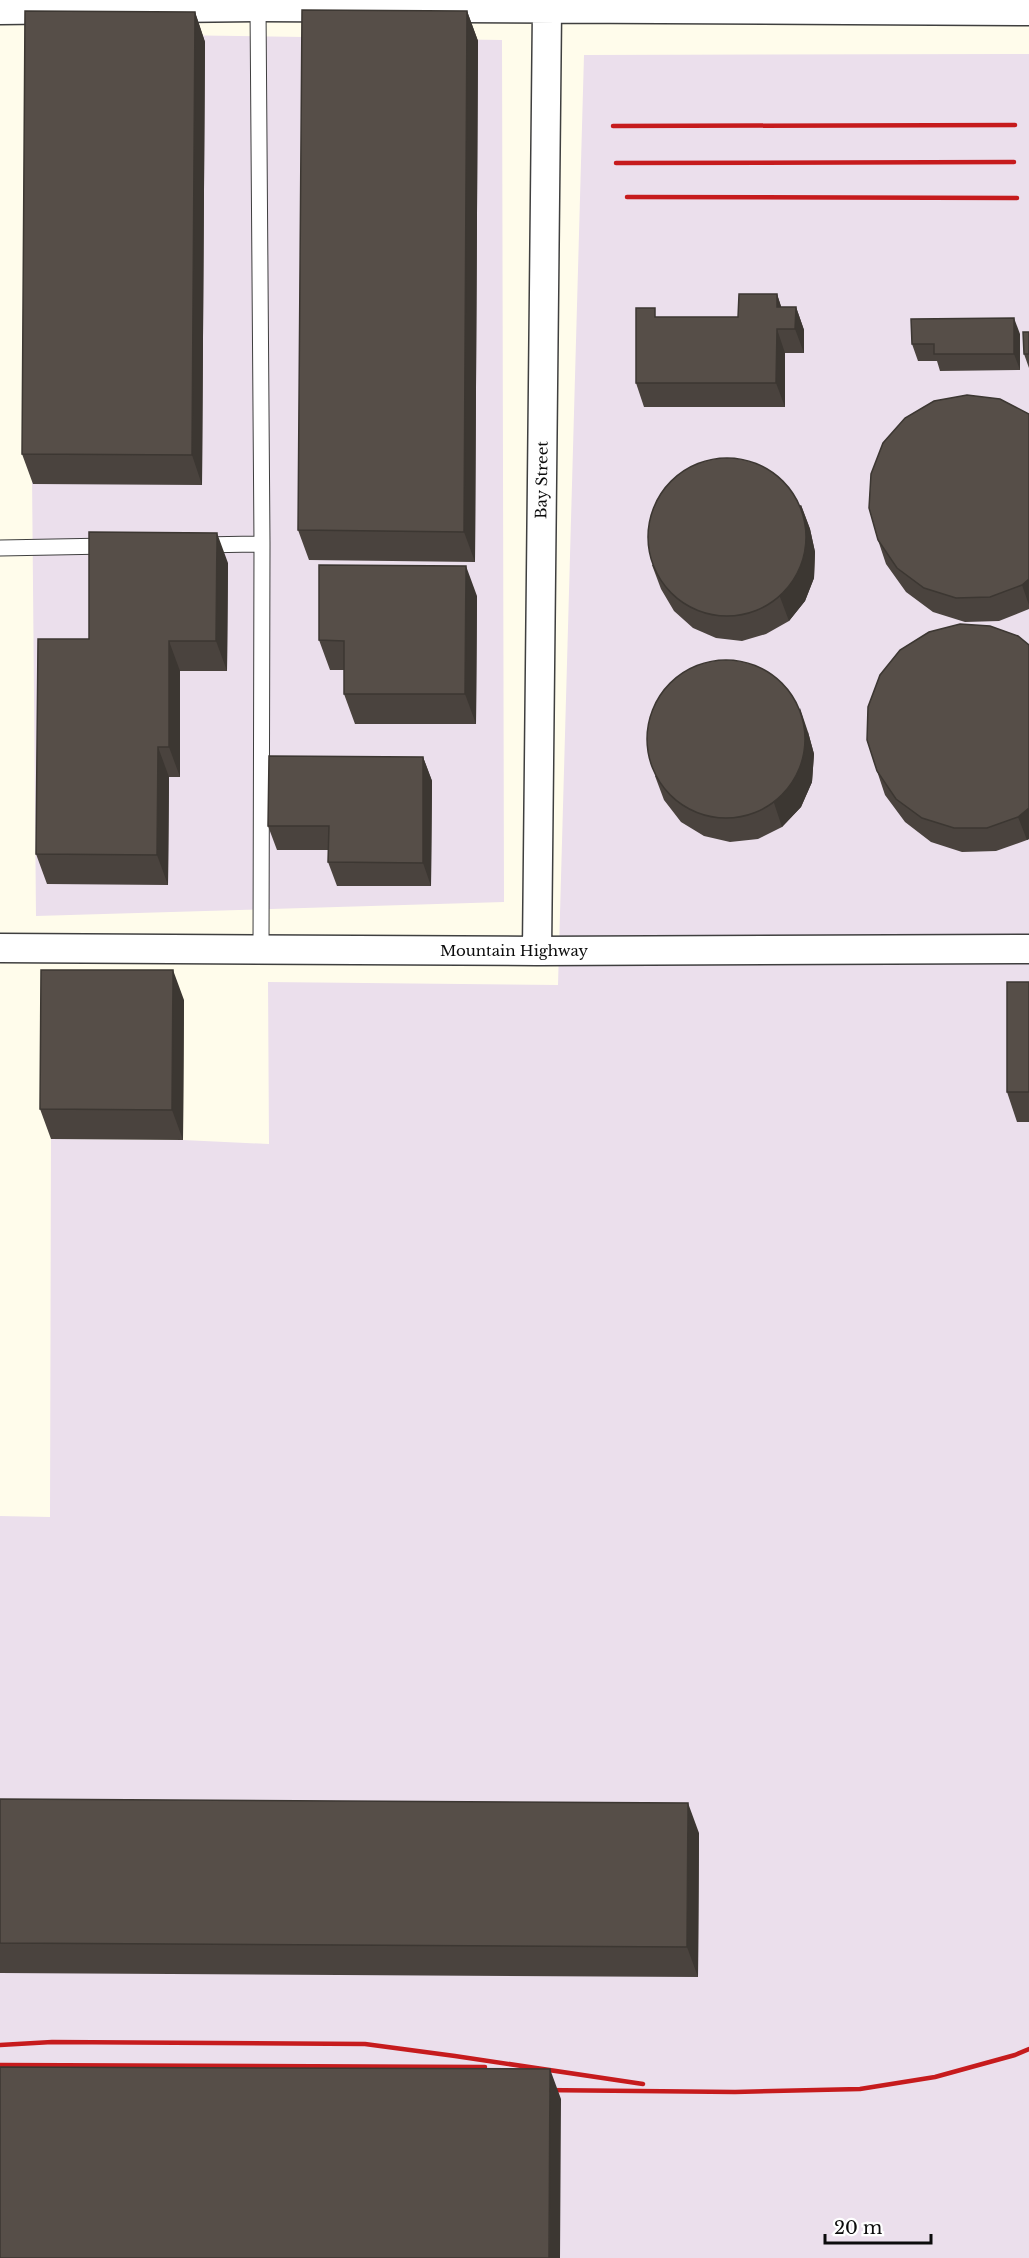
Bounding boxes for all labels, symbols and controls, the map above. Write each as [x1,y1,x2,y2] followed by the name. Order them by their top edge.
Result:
[531,440,552,519] street label: Bay Street
[440,941,588,960] street label: Mountain Highway
[825,2207,932,2245] scale bar
[834,2217,882,2239] text: 20 m

